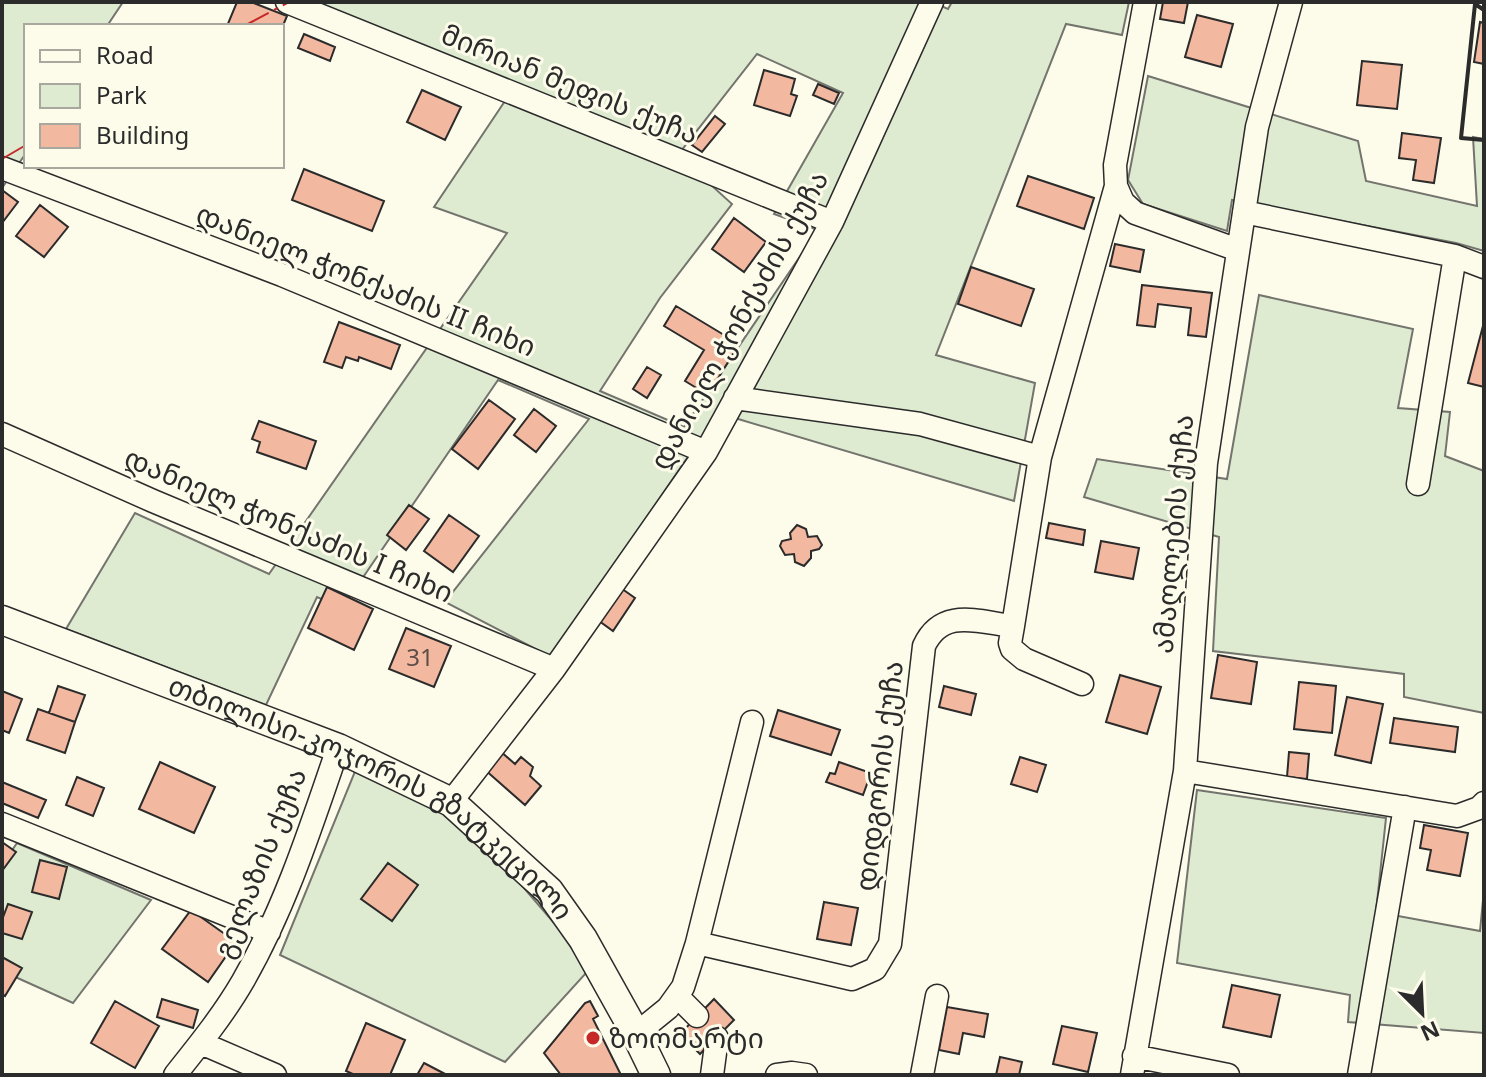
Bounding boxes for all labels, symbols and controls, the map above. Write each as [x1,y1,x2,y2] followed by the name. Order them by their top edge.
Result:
[436,14,704,152] street label: მირიან მეფის ქუჩა
[24,24,284,168] legend
[96,38,154,71] text: Road
[96,78,147,111] text: Park
[96,118,189,151] text: Building
[640,163,836,476] street label: დანიელ ჭონქაძის ქუჩა
[191,193,542,365] street label: დანიელ ჭონქაძის II ჩიხი
[1143,413,1201,655] street label: ამაღლების ქუჩა
[119,438,460,611] street label: დანიელ ჭონქაძის I ჩიხი
[406,640,434,673] house number: 31
[845,659,911,893] street label: დიდგორის ქუჩა
[163,665,583,927] street label: თბილისი-კოჯორის გზატკეცილი
[204,762,314,963] street label: გელაზის ქუჩა
[1382,973,1462,1053] north arrow
[1416,1015,1445,1050] text: N
[609,1018,764,1056] place label: ზოომარტი
[584,1029,602,1047] marker: ზოომარტი

